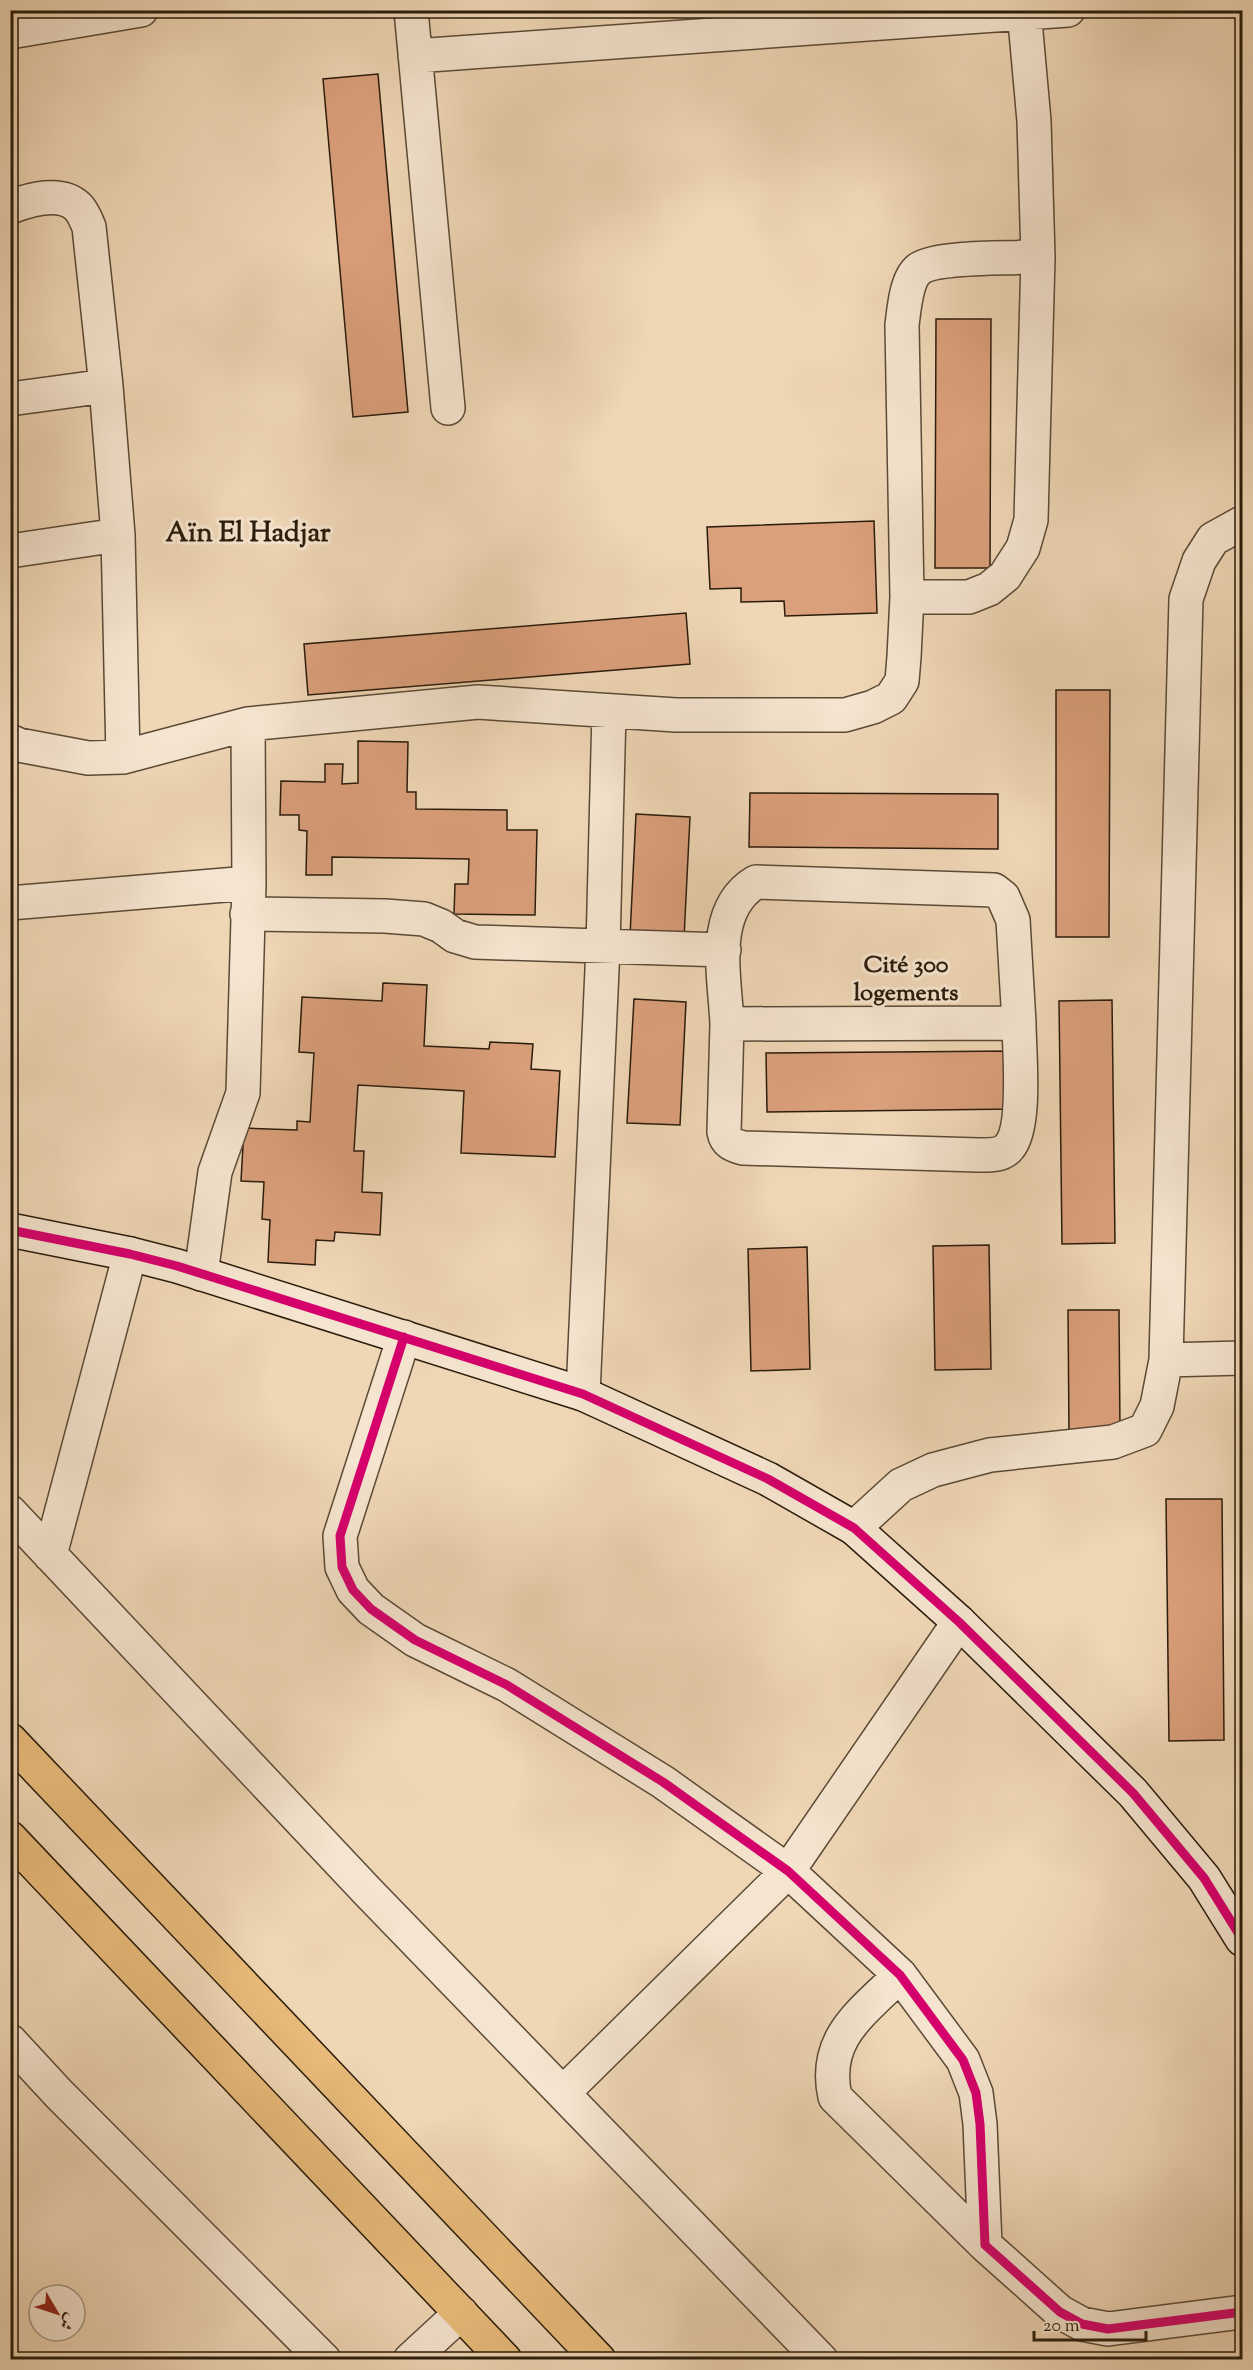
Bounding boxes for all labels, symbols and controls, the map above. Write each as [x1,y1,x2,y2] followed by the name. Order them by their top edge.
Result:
[166,514,331,554] district label: Aïn El Hadjar
[854,949,958,1011] district label: Cité 300 logements
[27,2283,87,2343] north arrow
[1034,2304,1146,2342] scale bar
[53,2307,81,2334] text: ش
[1043,2314,1080,2340] text: 20 m

